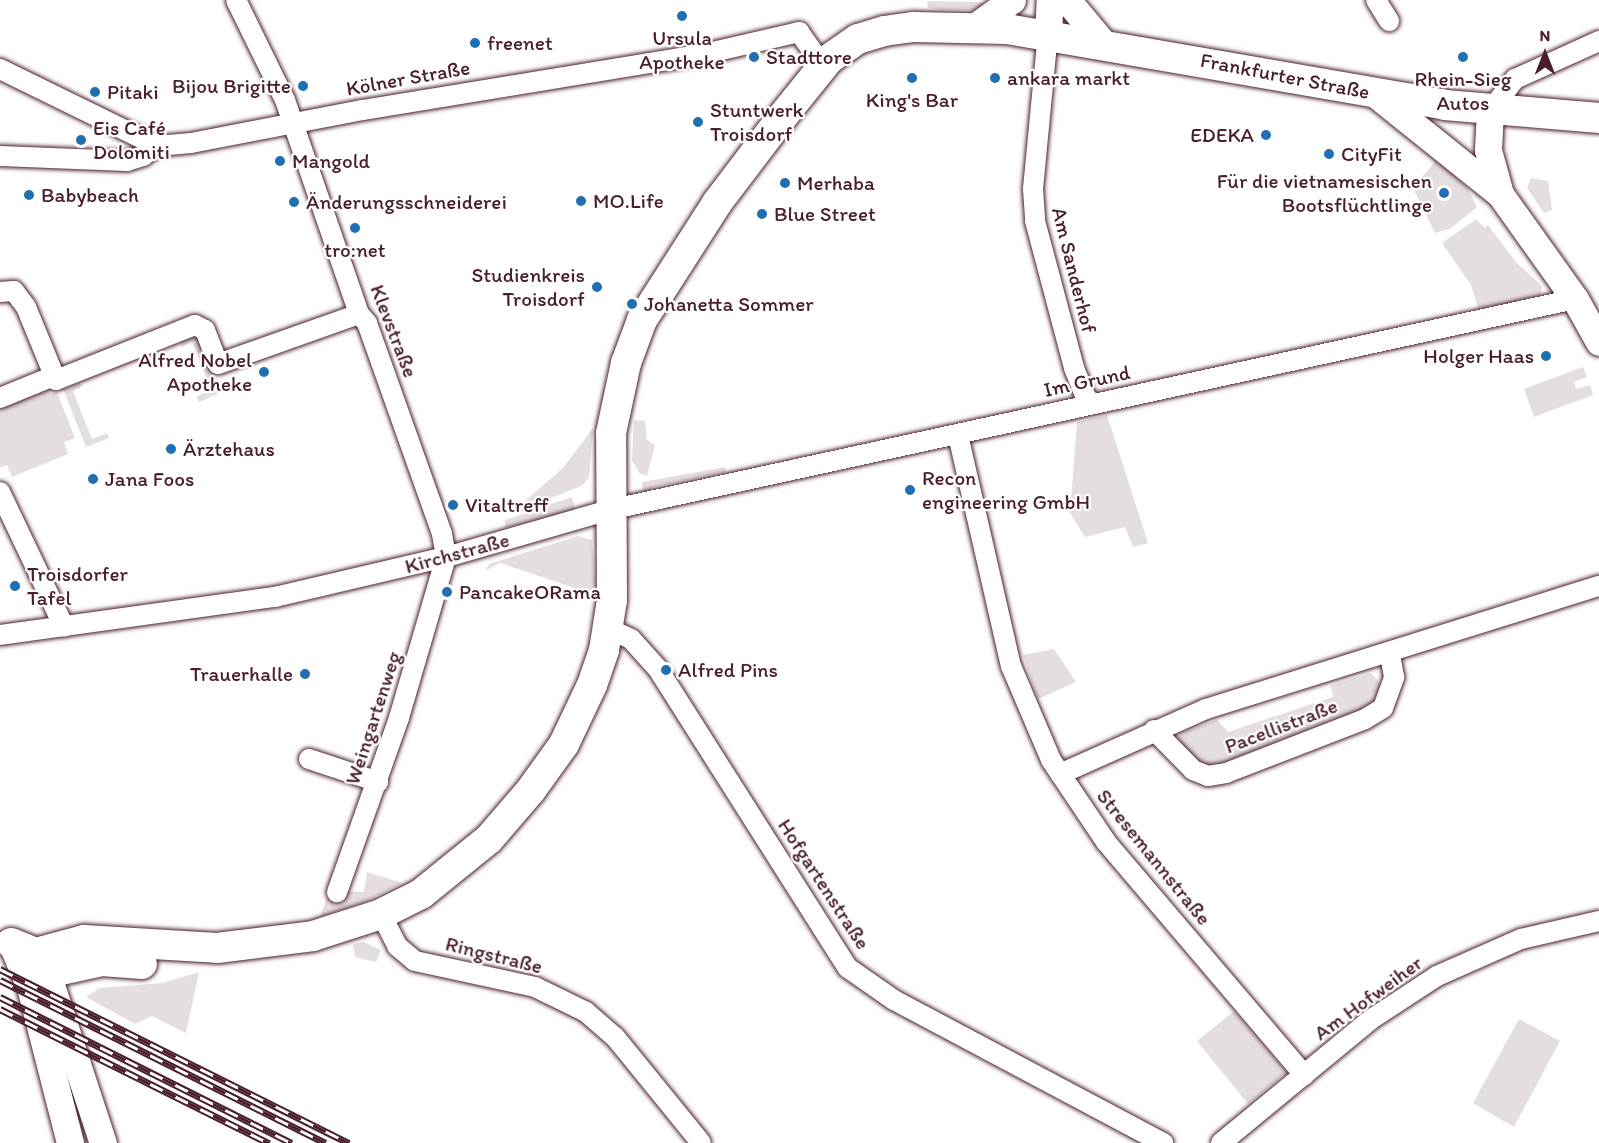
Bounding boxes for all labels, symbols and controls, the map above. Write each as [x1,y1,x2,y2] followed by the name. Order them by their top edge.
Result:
[675,9,689,23] marker: Ursula Apotheke
[1515,24,1575,84] north arrow
[639,25,725,75] place label: Ursula Apotheke
[1540,26,1550,45] text: N
[487,30,553,56] place label: freenet
[468,36,482,50] marker: freenet
[766,44,852,70] place label: Stadttore
[1198,47,1372,105] street label: Frankfurter Straße
[747,50,761,64] marker: Stadttore
[1456,50,1470,64] marker: Rhein-Sieg Autos
[344,55,472,101] street label: Kölner Straße
[1007,65,1130,91] place label: ankara markt
[1415,66,1511,116] place label: Rhein-Sieg Autos
[905,71,919,85] marker: King's Bar
[988,71,1002,85] marker: ankara markt
[171,73,291,99] place label: Bijou Brigitte
[107,79,159,105] place label: Pitaki
[296,79,310,93] marker: Bijou Brigitte
[88,85,102,99] marker: Pitaki
[866,87,958,113] place label: King's Bar
[710,97,803,147] place label: Stuntwerk Troisdorf
[93,115,170,165] place label: Eis Café Dolomiti
[691,115,705,129] marker: Stuntwerk Troisdorf
[1190,122,1254,148] place label: EDEKA
[1259,128,1273,142] marker: EDEKA
[74,133,88,147] marker: Eis Café Dolomiti
[1341,141,1402,167] place label: CityFit
[1322,147,1336,161] marker: CityFit
[292,148,370,174] place label: Mangold
[273,154,287,168] marker: Mangold
[1215,168,1432,218] place label: Für die vietnamesischen Bootsflüchtlinge
[797,170,875,196] place label: Merhaba
[778,176,792,190] marker: Merhaba
[41,182,139,208] place label: Babybeach
[1437,186,1451,200] marker: Für die vietnamesischen Bootsflüchtlinge
[22,188,36,202] marker: Babybeach
[593,188,664,214] place label: MO.Life
[306,189,507,215] place label: Änderungsschneiderei
[574,194,588,208] marker: MO.Life
[287,195,301,209] marker: Änderungsschneiderei
[774,201,875,227] place label: Blue Street
[1046,204,1102,336] street label: Am Sanderhof
[755,207,769,221] marker: Blue Street
[348,221,362,235] marker: tro:net
[324,237,386,263] place label: tro:net
[471,262,585,312] place label: Studienkreis Troisdorf
[590,280,604,294] marker: Studienkreis Troisdorf
[365,281,423,381] street label: Klevstraße
[644,291,814,317] place label: Johanetta Sommer
[625,297,639,311] marker: Johanetta Sommer
[1424,343,1534,369] place label: Holger Haas
[138,347,252,397] place label: Alfred Nobel Apotheke
[1539,349,1553,363] marker: Holger Haas
[1042,360,1132,402] street label: Im Grund
[257,365,271,379] marker: Alfred Nobel Apotheke
[183,436,275,462] place label: Ärztehaus
[164,442,178,456] marker: Ärztehaus
[922,465,1090,515] place label: Recon engineering GmbH
[105,466,194,492] place label: Jana Foos
[86,472,100,486] marker: Jana Foos
[903,483,917,497] marker: Recon engineering GmbH
[465,492,549,518] place label: Vitaltreff
[446,498,460,512] marker: Vitaltreff
[402,527,512,579] street label: Kirchstraße
[27,561,128,611] place label: Troisdorfer Tafel
[8,579,22,593] marker: Troisdorfer Tafel
[459,579,601,605] place label: PancakeORama
[440,585,454,599] marker: PancakeORama
[340,648,406,788] street label: Weingartenweg
[678,657,779,683] place label: Alfred Pins
[190,661,293,687] place label: Trauerhalle
[659,663,673,677] marker: Alfred Pins
[298,667,312,681] marker: Trauerhalle
[1221,693,1341,759] street label: Pacellistraße
[1091,784,1217,930] street label: Stresemannstraße
[772,814,876,954] street label: Hofgartenstraße
[443,931,545,979] street label: Ringstraße
[1309,950,1427,1046] street label: Am Hofweiher

